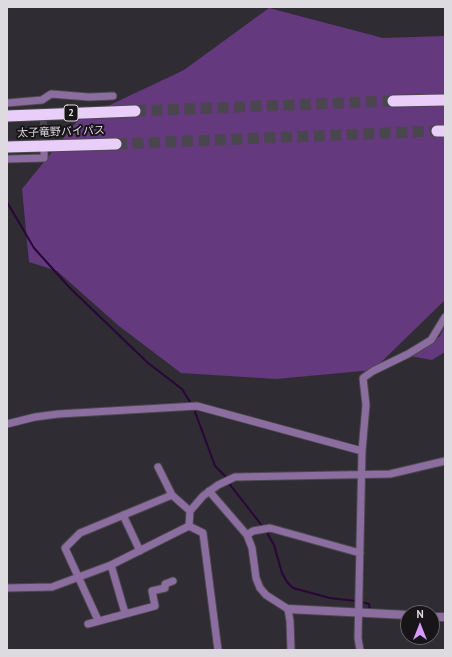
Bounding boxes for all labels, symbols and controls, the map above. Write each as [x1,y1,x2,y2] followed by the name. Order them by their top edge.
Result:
[64,105,78,121] road number: 2
[17,124,105,140] street label: 太子竜野バイパス
[400,605,440,645] north arrow
[416,607,424,621] text: N

